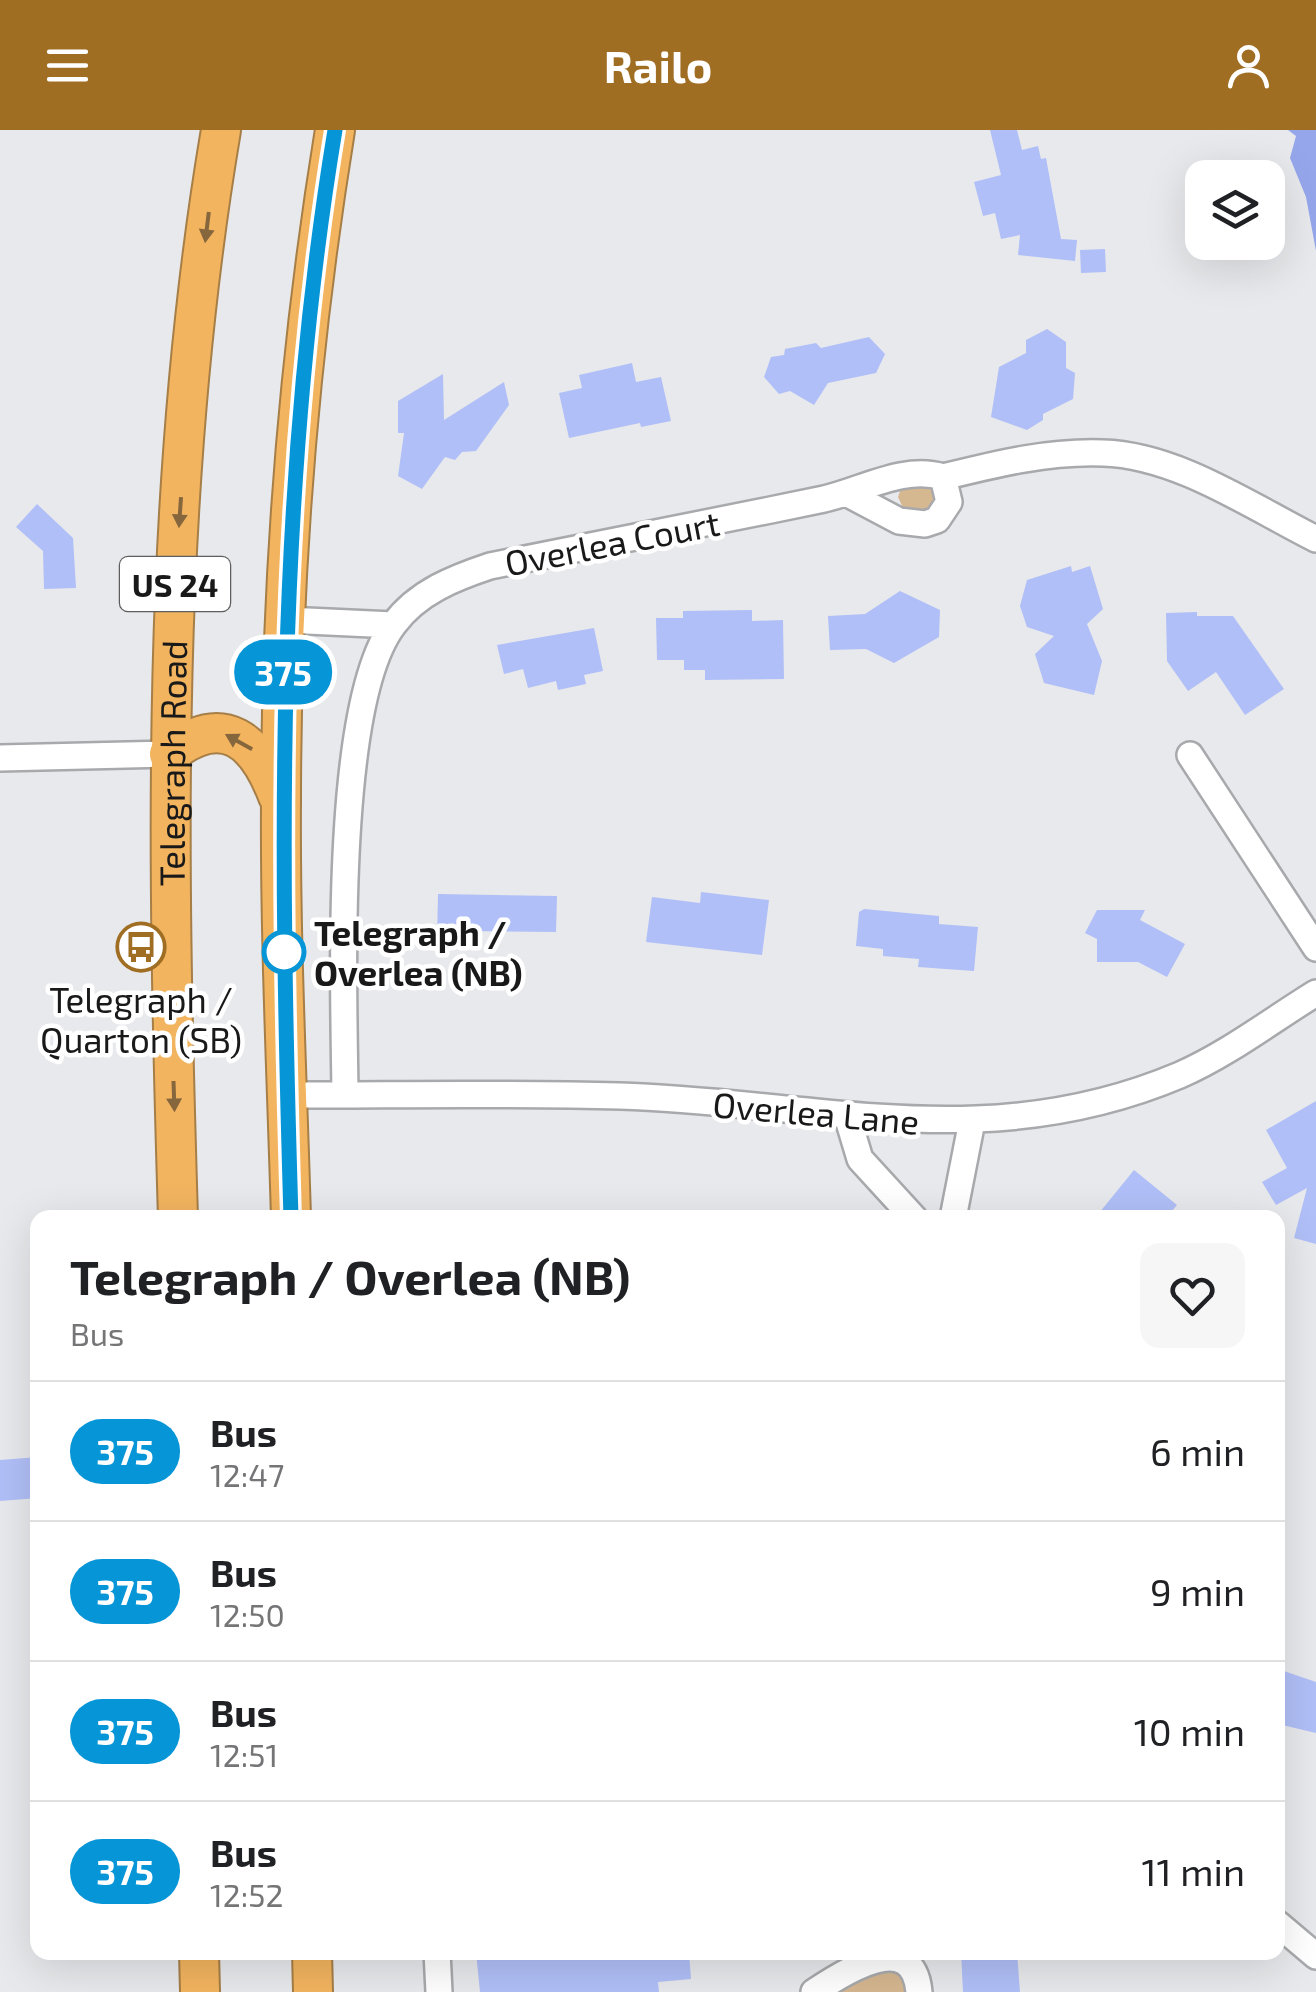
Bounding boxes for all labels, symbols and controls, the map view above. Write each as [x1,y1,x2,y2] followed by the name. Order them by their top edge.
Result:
[40,38,95,93] icon: menu
[604,38,712,92] text: Railo
[1221,38,1276,93] icon: person
[1185,160,1285,260] map controls
[1185,160,1285,260] button: layers
[199,211,215,243] one-way arrow
[172,497,188,529] one-way arrow
[501,501,723,583] street label: Overlea Court
[120,557,230,611] road number: US 24
[150,639,194,886] street label: Telegraph Road
[226,640,340,704] line badge: 375
[254,651,312,693] text: 375
[225,733,253,751] one-way arrow
[314,911,522,993] place label: Telegraph / Overlea (NB)
[115,921,167,973] bus stop icon: Telegraph / Quarton (SB)
[263,931,305,973] marker: Telegraph / Overlea (NB)
[40,978,242,1060] place label: Telegraph / Quarton (SB)
[167,1081,183,1113] one-way arrow
[711,1082,921,1142] street label: Overlea Lane
[1140,1243,1245,1348] button: heart
[70,1247,630,1305] text: Telegraph / Overlea (NB)
[70,1314,124,1352] text: Bus
[210,1409,277,1455] text: Bus
[1150,1428,1245,1474] text: 6 min
[96,1430,154,1472] text: 375
[210,1455,284,1493] text: 12:47
[210,1549,277,1595] text: Bus
[1150,1568,1245,1614] text: 9 min
[96,1570,154,1612] text: 375
[210,1595,285,1633] text: 12:50
[210,1689,277,1735] text: Bus
[1134,1708,1245,1754] text: 10 min
[96,1710,154,1752] text: 375
[210,1735,278,1773] text: 12:51
[210,1829,277,1875] text: Bus
[1141,1848,1245,1894] text: 11 min
[96,1850,154,1892] text: 375
[210,1875,283,1913] text: 12:52

